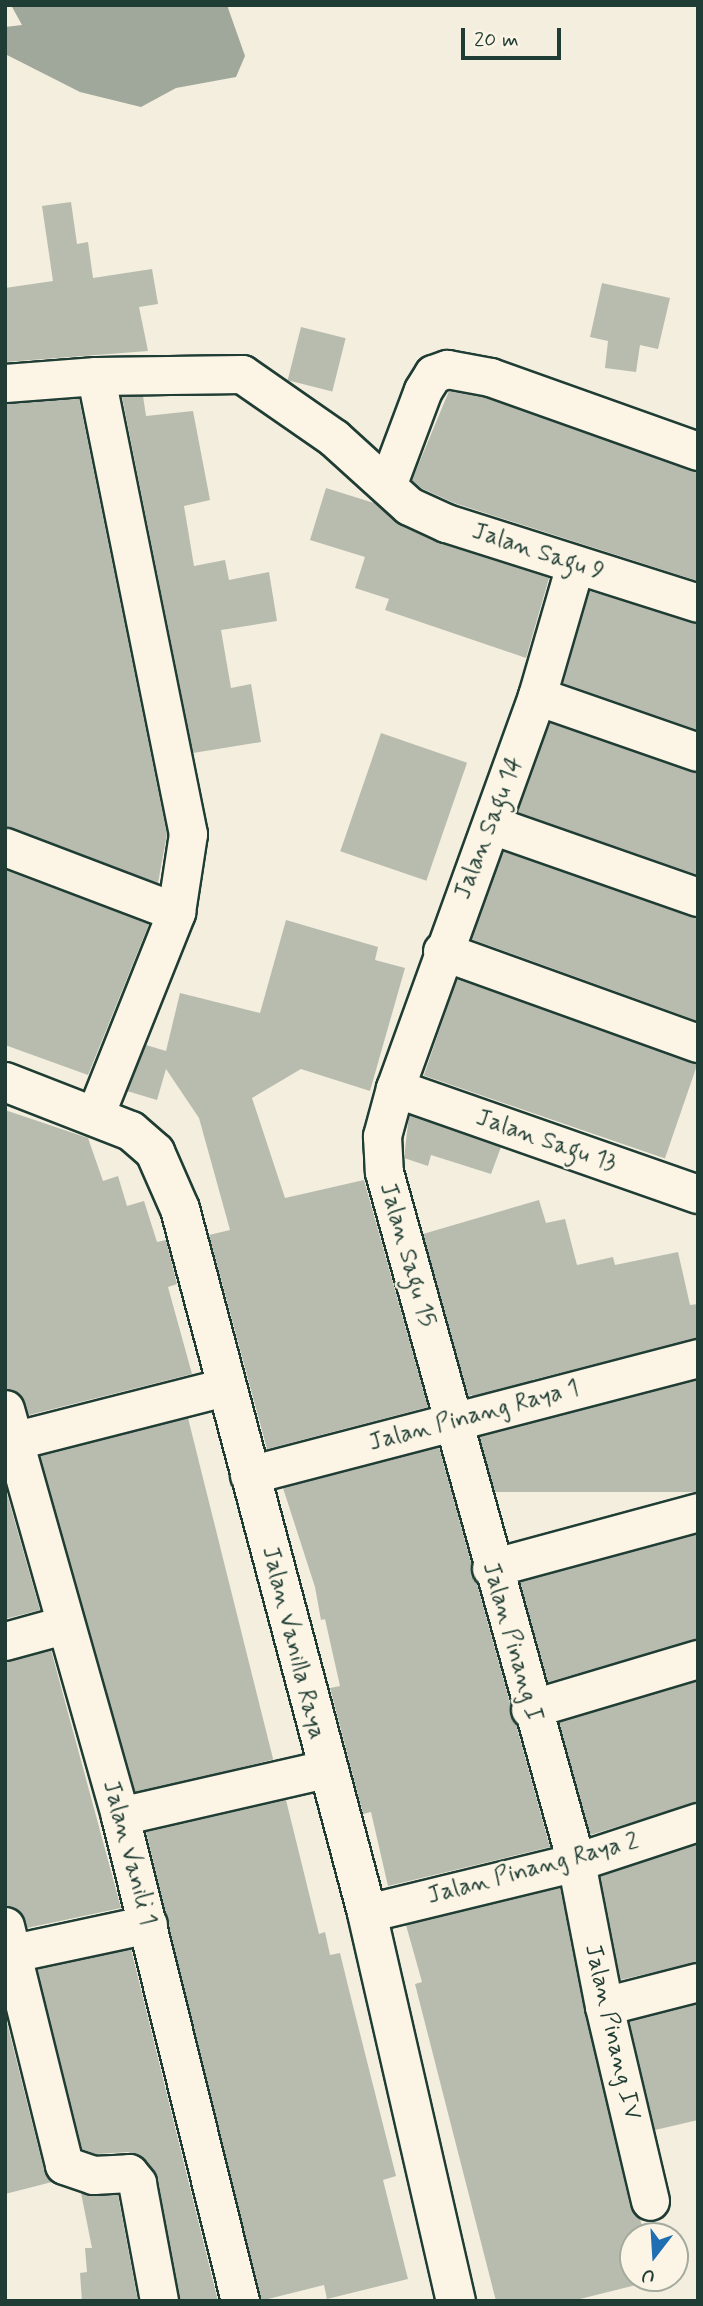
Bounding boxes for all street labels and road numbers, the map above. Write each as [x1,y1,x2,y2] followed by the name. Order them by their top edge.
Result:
[471,518,605,586] street label: Jalan Sagu 9
[449,755,529,901] street label: Jalan Sagu 14
[474,1104,618,1178] street label: Jalan Sagu 13
[373,1182,441,1328] street label: Jalan Sagu 15
[366,1374,582,1458] street label: Jalan Pinang Raya 1
[255,1544,331,1742] street label: Jalan Vanilla Raya
[476,1561,548,1723] street label: Jalan Pinang I
[96,1779,162,1927] street label: Jalan Vanili 1
[425,1827,641,1911] street label: Jalan Pinang Raya 2
[578,1943,646,2121] street label: Jalan Pinang IV

